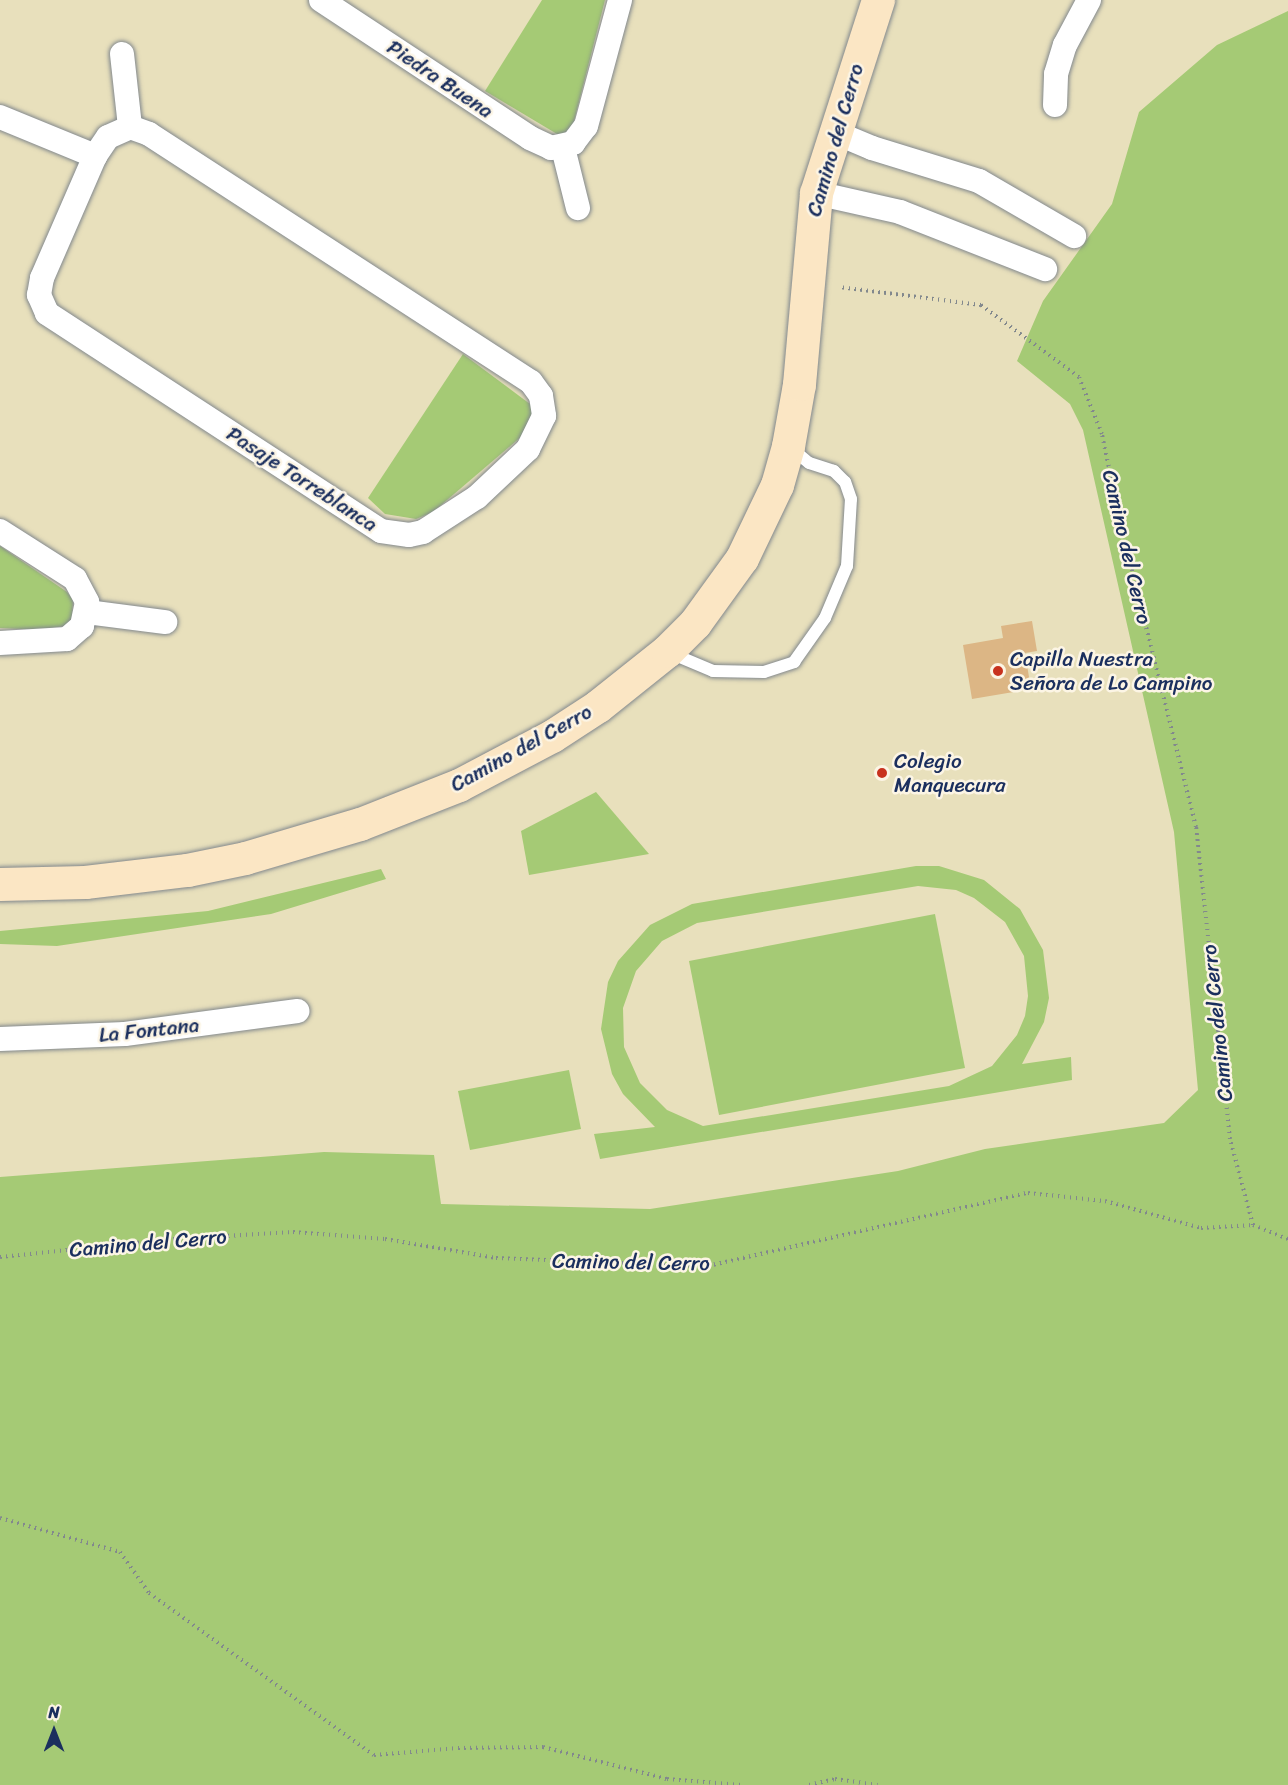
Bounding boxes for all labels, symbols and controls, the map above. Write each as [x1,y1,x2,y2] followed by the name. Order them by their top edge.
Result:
[382,34,498,124] street label: Piedra Buena
[801,61,869,219] street label: Camino del Cerro
[222,421,382,537] street label: Pasaje Torreblanca
[1097,467,1157,627] street label: Camino del Cerro
[1010,646,1212,696] place label: Capilla Nuestra Señora de Lo Campino
[991,664,1005,678] marker: Capilla Nuestra Señora de Lo Campino
[446,699,596,797] street label: Camino del Cerro
[894,748,1005,798] place label: Colegio Manquecura
[875,766,889,780] marker: Colegio Manquecura
[1196,943,1238,1103] street label: Camino del Cerro
[98,1012,200,1048] street label: La Fontana
[68,1224,228,1262] street label: Camino del Cerro
[552,1248,710,1276] street label: Camino del Cerro
[48,1698,60,1727] text: N
[24,1701,84,1761] north arrow

